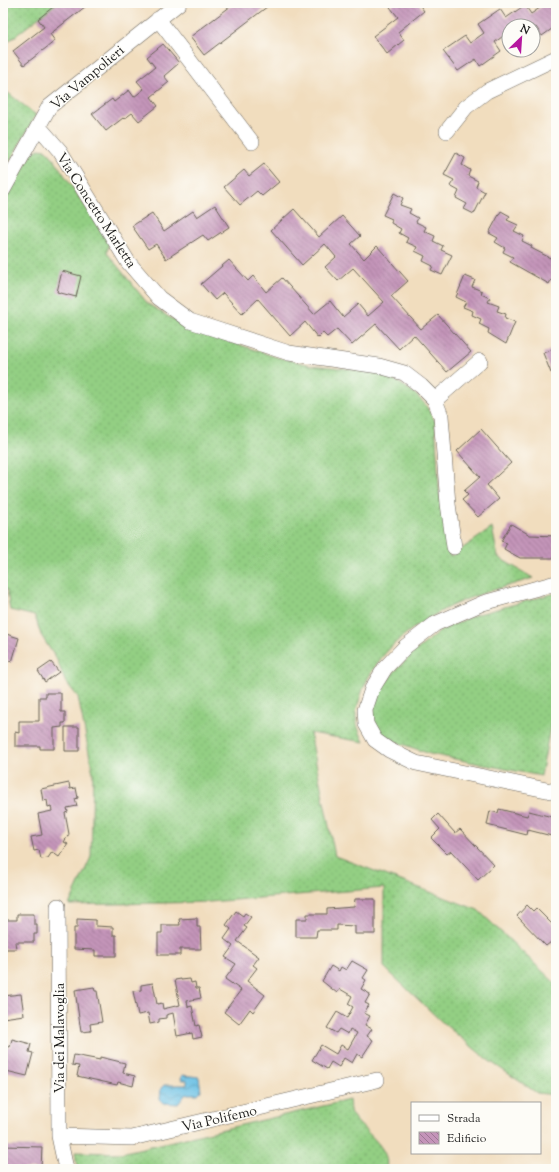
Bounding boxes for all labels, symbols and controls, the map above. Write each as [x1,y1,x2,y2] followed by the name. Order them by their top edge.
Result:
[501,18,541,58] north arrow
[517,20,532,39] text: N
[47,42,130,115] street label: Via Vampolieri
[50,149,141,273] street label: Via Concetto Marletta
[51,982,71,1093] street label: Via dei Malavoglia
[180,1101,259,1138] street label: Via Polifemo
[411,1102,541,1154] legend
[447,1110,481,1128] text: Strada
[447,1130,487,1148] text: Edificio

